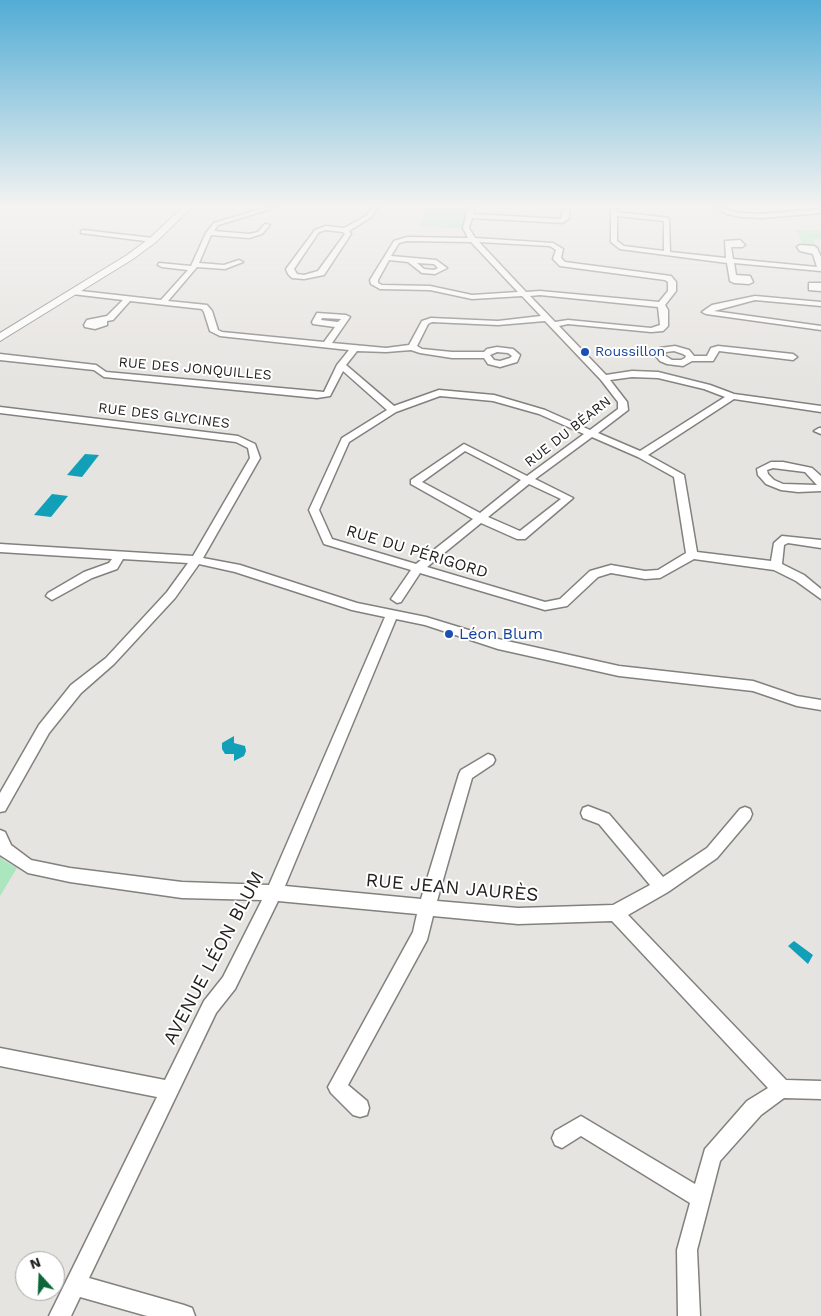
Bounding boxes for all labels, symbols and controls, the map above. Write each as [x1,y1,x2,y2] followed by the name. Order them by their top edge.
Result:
[595,344,665,360] place label: Roussillon
[579,346,591,358] marker: Roussillon
[118,354,272,384] street label: RUE DES JONQUILLES
[522,393,614,471] street label: RUE DU BÉARN
[97,400,231,432] street label: RUE DES GLYCINES
[344,521,490,583] street label: RUE DU PÉRIGORD
[459,624,543,644] place label: Léon Blum
[443,628,455,640] marker: Léon Blum
[159,868,269,1048] street label: AVENUE LÉON BLUM
[365,869,539,907] street label: RUE JEAN JAURÈS
[15,1251,65,1301] north arrow
[28,1254,43,1272] text: N

